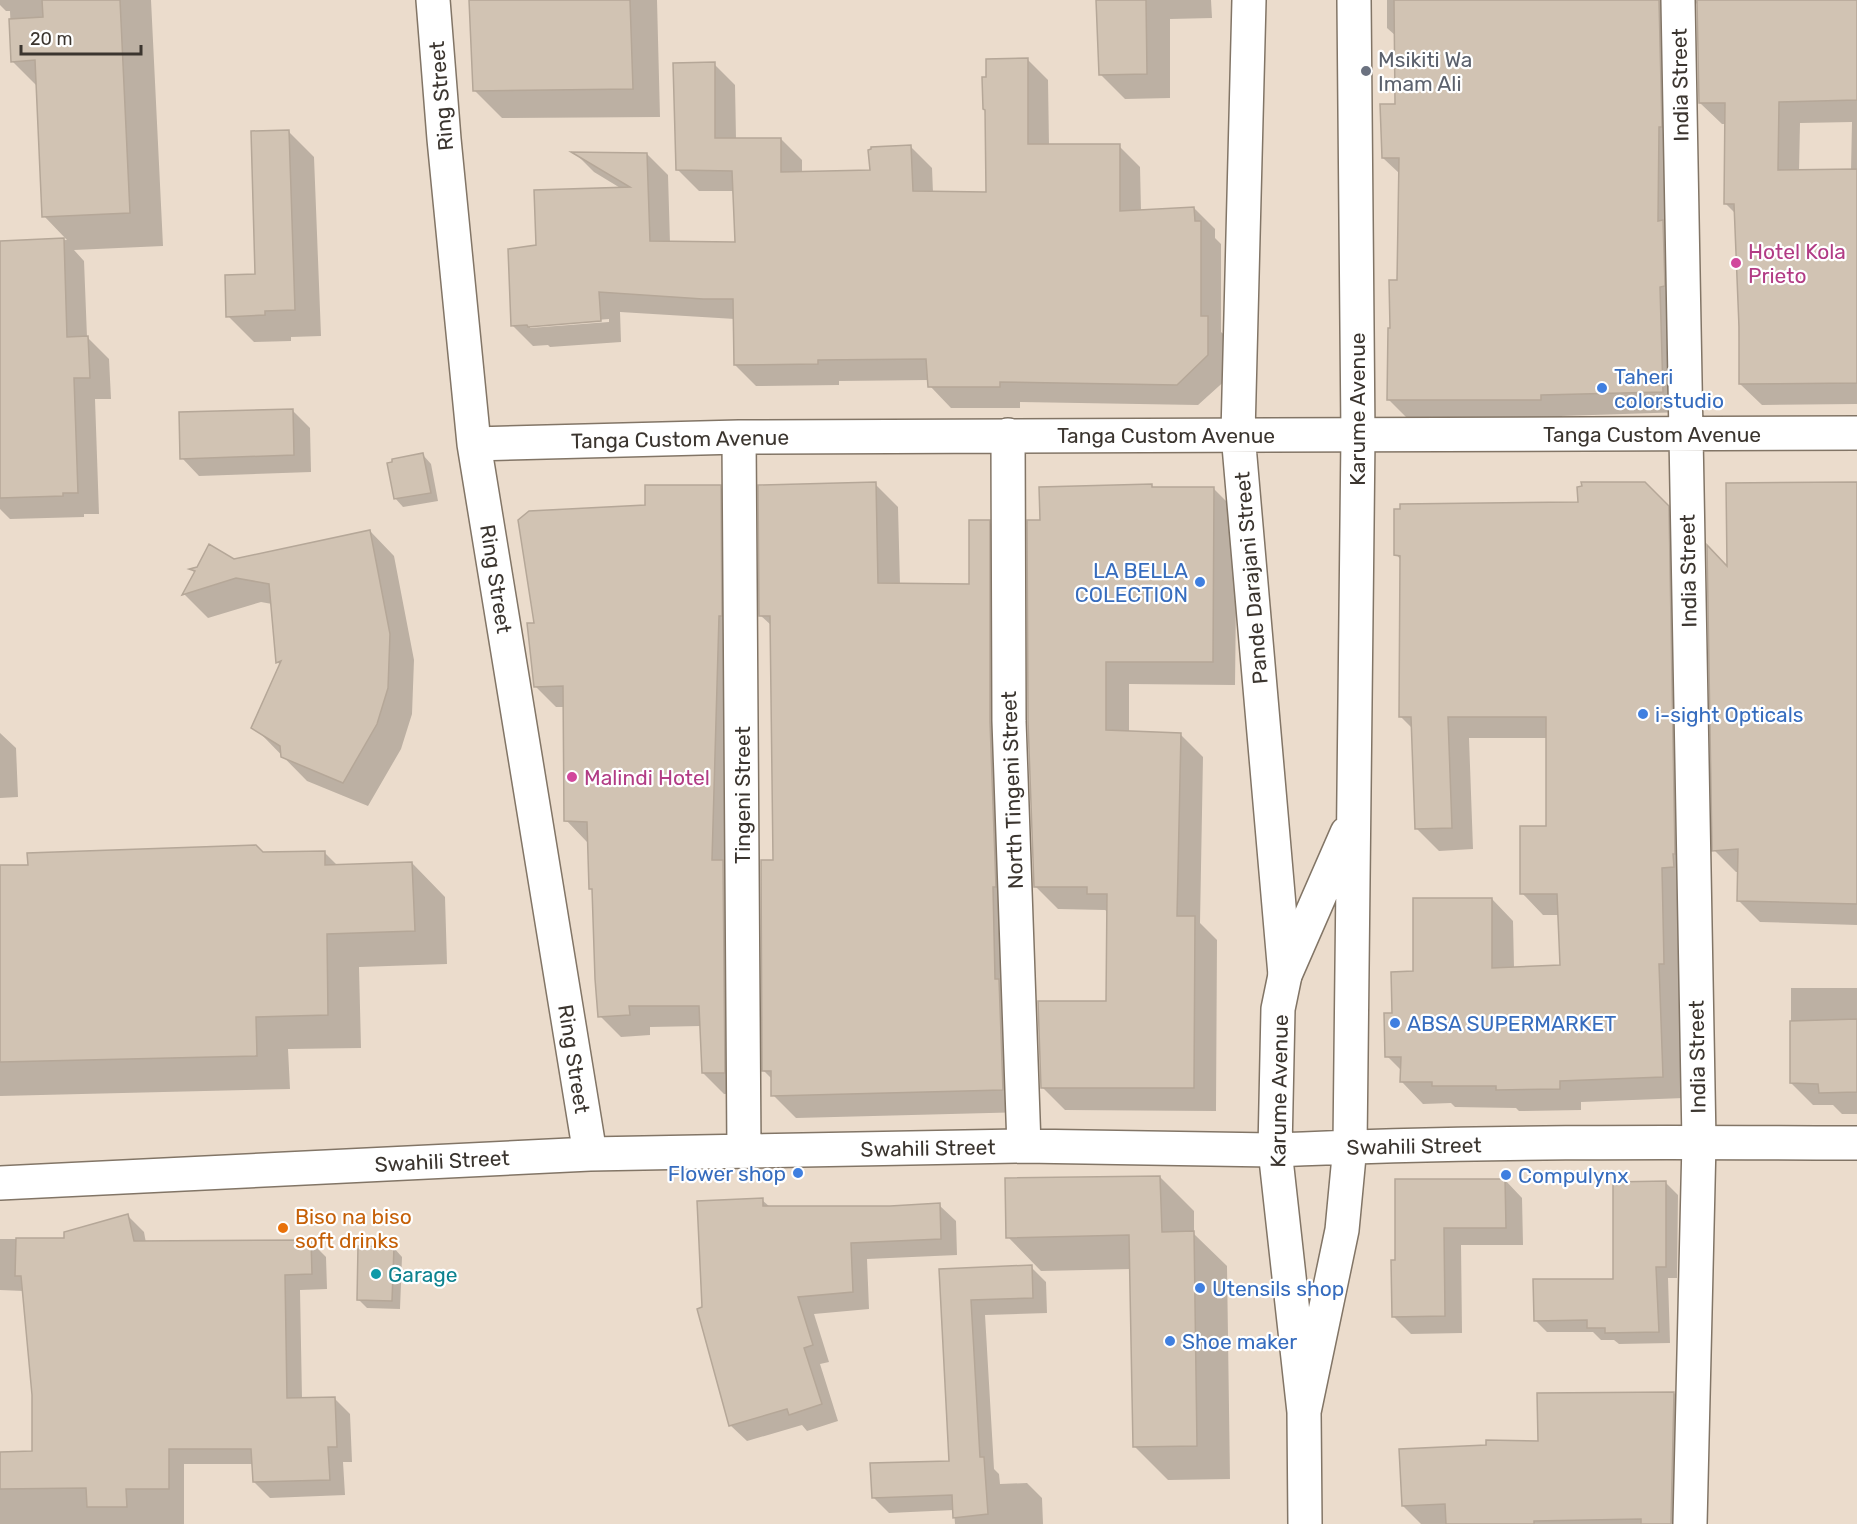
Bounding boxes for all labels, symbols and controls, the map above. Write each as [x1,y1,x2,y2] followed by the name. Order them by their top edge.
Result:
[21,18,141,56] scale bar
[30,28,72,50] text: 20 m
[1667,28,1693,142] street label: India Street
[424,40,458,152] street label: Ring Street
[1378,47,1472,96] place label: Msikiti Wa Imam Ali
[1359,64,1373,78] marker: Msikiti Wa Imam Ali
[1748,239,1846,288] place label: Hotel Kola Prieto
[1729,256,1743,270] marker: Hotel Kola Prieto
[1345,332,1370,486] street label: Karume Avenue
[1614,364,1724,413] place label: Taheri colorstudio
[1595,381,1609,395] marker: Taheri colorstudio
[1543,422,1761,447] street label: Tanga Custom Avenue
[1057,423,1275,448] street label: Tanga Custom Avenue
[571,425,789,453] street label: Tanga Custom Avenue
[1229,471,1273,685] street label: Pande Darajani Street
[1675,514,1701,628] street label: India Street
[475,523,517,635] street label: Ring Street
[1075,558,1188,607] place label: LA BELLA COLECTION
[1193,575,1207,589] marker: LA BELLA COLECTION
[996,691,1028,889] street label: North Tingeni Street
[1655,702,1803,727] place label: i-sight Opticals
[1636,707,1650,721] marker: i-sight Opticals
[730,726,755,864] street label: Tingeni Street
[584,765,710,790] place label: Malindi Hotel
[565,770,579,784] marker: Malindi Hotel
[1684,1000,1710,1114] street label: India Street
[553,1003,595,1115] street label: Ring Street
[1407,1011,1616,1036] place label: ABSA SUPERMARKET
[1265,1014,1293,1168] street label: Karume Avenue
[1388,1016,1402,1030] marker: ABSA SUPERMARKET
[1346,1132,1482,1160] street label: Swahili Street
[860,1134,996,1162] street label: Swahili Street
[374,1145,510,1177] street label: Swahili Street
[668,1161,786,1186] place label: Flower shop
[1518,1163,1629,1188] place label: Compulynx
[791,1166,805,1180] marker: Flower shop
[1499,1168,1513,1182] marker: Compulynx
[295,1204,412,1253] place label: Biso na biso soft drinks
[276,1221,290,1235] marker: Biso na biso soft drinks
[388,1262,458,1287] place label: Garage
[369,1267,383,1281] marker: Garage
[1212,1276,1344,1301] place label: Utensils shop
[1193,1281,1207,1295] marker: Utensils shop
[1182,1329,1297,1354] place label: Shoe maker
[1163,1334,1177,1348] marker: Shoe maker

